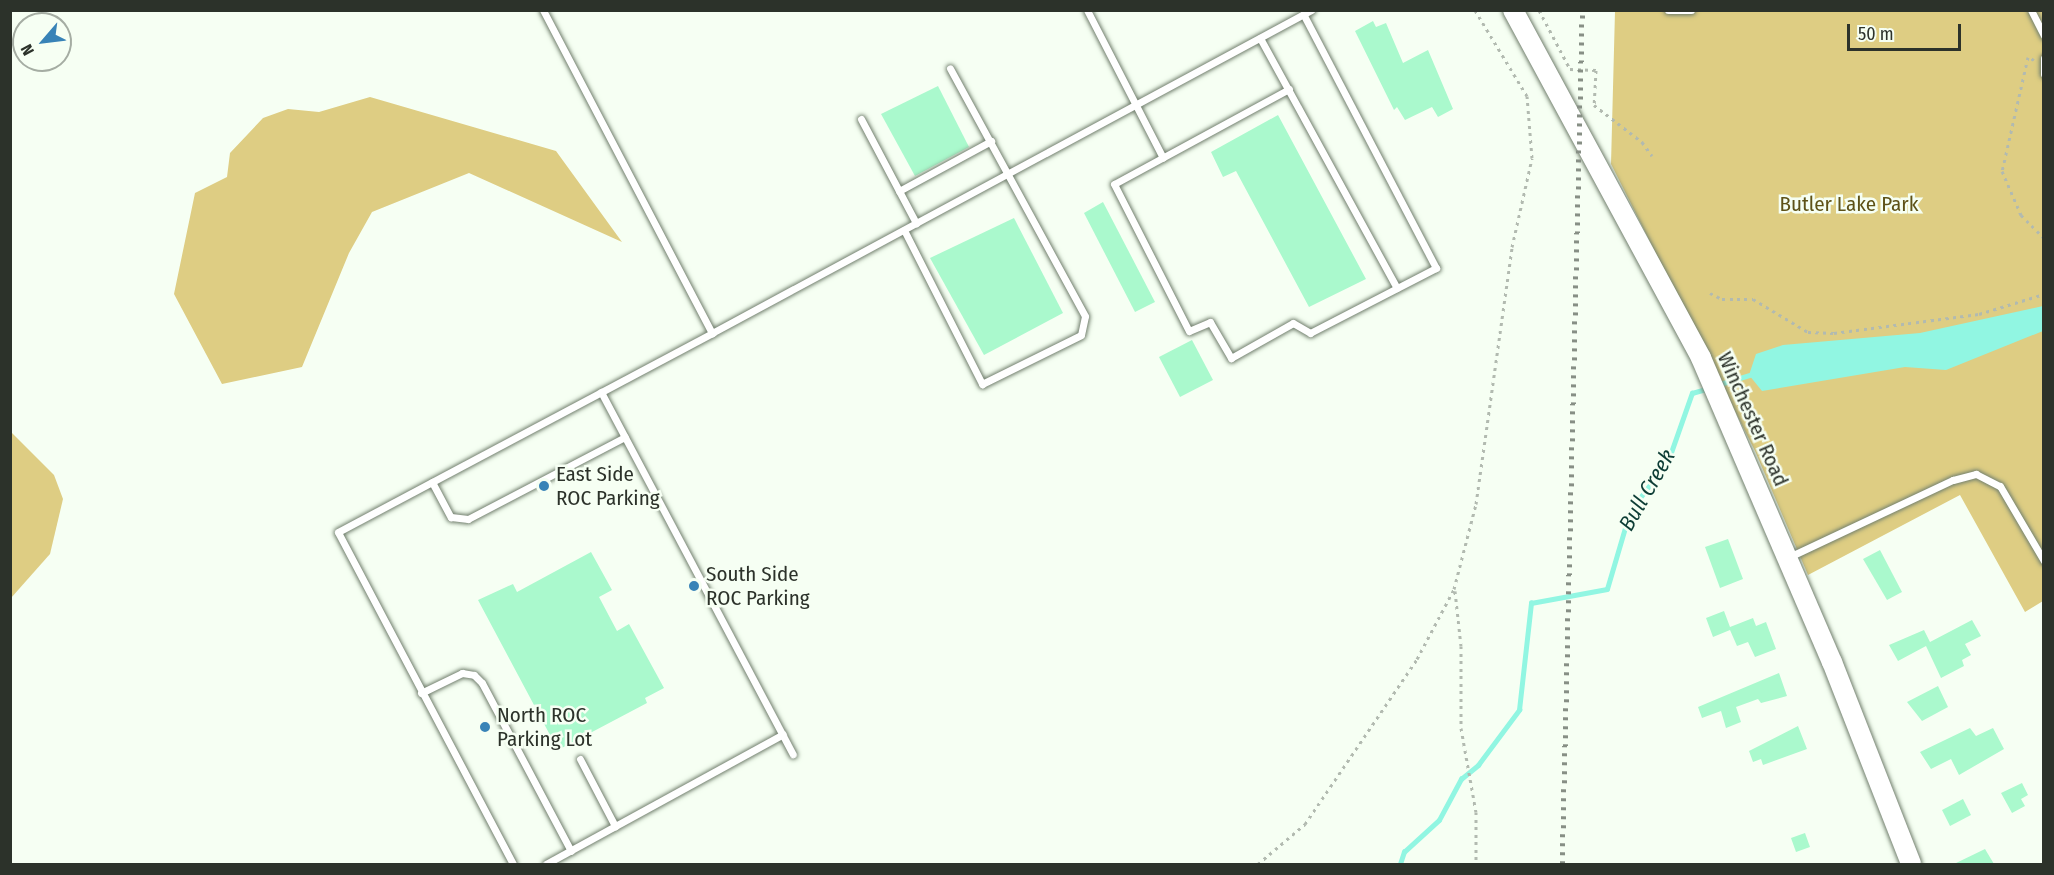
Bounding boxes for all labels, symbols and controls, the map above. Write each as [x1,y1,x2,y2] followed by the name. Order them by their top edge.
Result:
[12,12,72,72] north arrow
[1850,12,1964,50] scale bar
[1858,23,1894,45] text: 50 m
[17,41,38,58] text: N
[1780,191,1918,217] park label: Butler Lake Park
[1712,348,1794,490] street label: Winchester Road
[1613,445,1681,535] water label: Bull Creek
[556,461,660,511] place label: East Side ROC Parking
[537,479,551,493] marker: East Side ROC Parking
[706,561,810,611] place label: South Side ROC Parking
[687,579,701,593] marker: South Side ROC Parking
[497,702,592,752] place label: North ROC Parking Lot
[478,720,492,734] marker: North ROC Parking Lot

